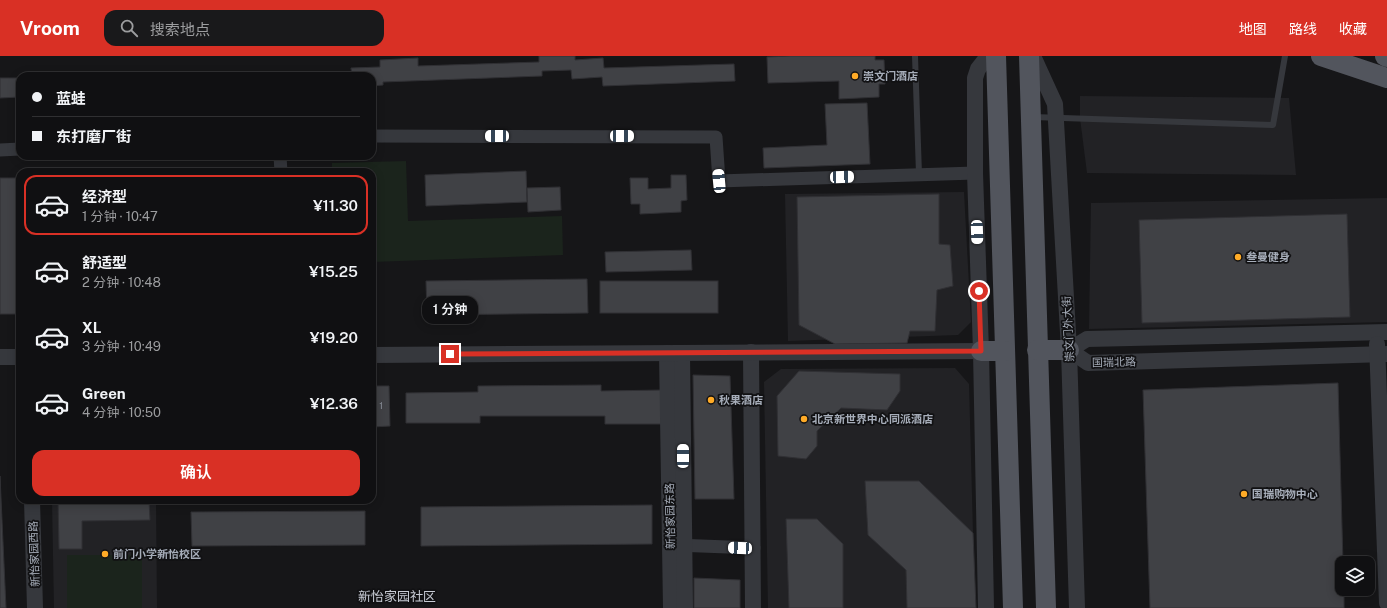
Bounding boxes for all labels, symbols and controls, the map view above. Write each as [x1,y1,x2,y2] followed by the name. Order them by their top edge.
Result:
[104,10,384,46] search box
[20,17,80,39] text: Vroom
[118,17,140,39] icon: search
[150,21,210,38] text: 搜索地点
[1239,21,1267,37] text: 地图
[1289,21,1317,37] text: 路线
[1339,21,1367,37] text: 收藏
[863,70,918,82] place label: 崇文门酒店
[850,71,860,81] marker: 崇文门酒店
[56,90,86,107] text: 蓝蛙
[56,128,131,145] text: 东打磨厂街
[485,130,509,142] car
[610,130,634,142] car
[712,169,726,193] car
[830,171,854,183] car
[34,187,70,223] icon: car
[82,188,127,205] text: 经济型
[313,197,358,214] text: ¥11.30
[82,209,158,224] text: 1 分钟 · 10:47
[971,220,983,244] car
[1246,251,1290,263] place label: 叁曼健身
[1233,252,1243,262] marker: 叁曼健身
[34,253,70,289] icon: car
[82,254,127,271] text: 舒适型
[309,263,358,280] text: ¥15.25
[82,275,161,290] text: 2 分钟 · 10:48
[970,282,988,300] route start
[422,296,478,324] callout: 1 分钟
[1060,296,1076,362] street label: 崇文门外大街
[433,302,467,317] text: 1 分钟
[34,319,70,355] icon: car
[82,319,101,336] text: XL
[310,329,358,346] text: ¥19.20
[82,339,161,354] text: 3 分钟 · 10:49
[441,345,459,363] route end
[1092,356,1136,368] street label: 国瑞北路
[34,385,70,421] icon: car
[82,385,126,402] text: Green
[719,394,763,406] place label: 秋果酒店
[310,395,358,412] text: ¥12.36
[706,395,716,405] marker: 秋果酒店
[379,400,383,411] house number: 1
[82,405,161,420] text: 4 分钟 · 10:50
[812,413,933,425] place label: 北京新世界中心同派酒店
[799,414,809,424] marker: 北京新世界中心同派酒店
[677,444,689,468] car
[32,450,360,496] button: 确认
[663,483,677,549] street label: 新怡家园东路
[1252,488,1318,500] place label: 国瑞购物中心
[1239,489,1249,499] marker: 国瑞购物中心
[27,521,41,587] street label: 新怡家园西路
[728,541,752,555] car
[113,548,201,560] place label: 前门小学新怡校区
[100,549,110,559] marker: 前门小学新怡校区
[1335,556,1375,596] map controls
[1335,556,1375,596] button: layers
[358,589,436,604] district label: 新怡家园社区

